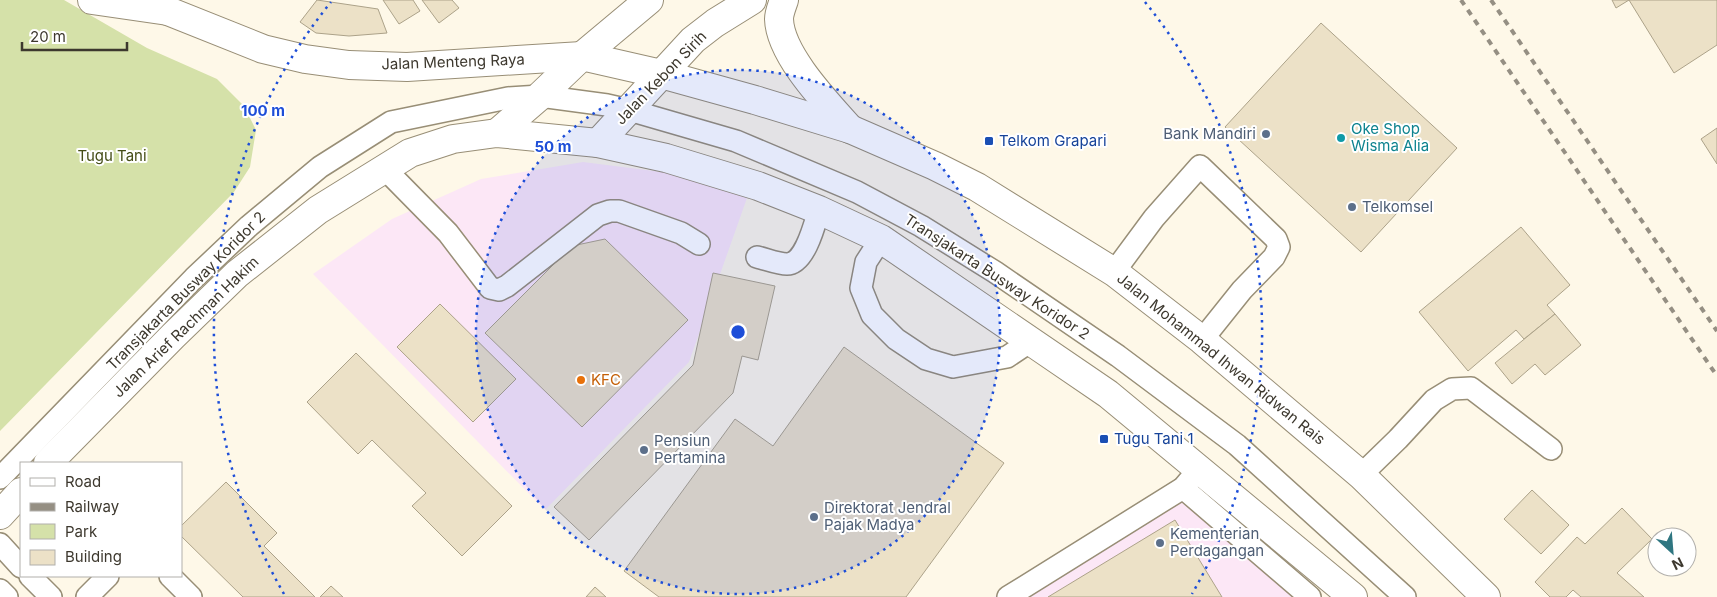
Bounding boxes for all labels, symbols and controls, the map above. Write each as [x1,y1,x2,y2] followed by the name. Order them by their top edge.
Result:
[22,20,128,52] scale bar
[30,27,66,46] text: 20 m
[611,27,710,129] street label: Jalan Kebon Sirih
[381,49,525,74] street label: Jalan Menteng Raya
[241,101,285,120] text: 100 m
[1351,119,1429,155] place label: Oke Shop Wisma Alia
[1163,124,1256,143] place label: Bank Mandiri
[1260,128,1272,140] marker: Bank Mandiri
[999,131,1107,150] place label: Telkom Grapari
[1335,132,1347,144] marker: Oke Shop Wisma Alia
[983,135,995,147] marker: Telkom Grapari
[535,137,571,156] text: 50 m
[77,146,147,165] park label: Tugu Tani
[1362,197,1433,216] place label: Telkomsel
[1346,201,1358,213] marker: Telkomsel
[102,207,269,374] street label: Transjakarta Busway Koridor 2
[901,210,1093,344] street label: Transjakarta Busway Koridor 2
[109,252,262,401] street label: Jalan Arief Rachman Hakim
[1113,269,1329,449] street label: Jalan Mohammad Ihwan Ridwan Rais
[729,323,747,341] centre of rings
[591,370,621,389] place label: KFC
[575,374,587,386] marker: KFC
[1114,429,1194,448] place label: Tugu Tani 1
[654,431,726,467] place label: Pensiun Pertamina
[1098,433,1110,445] marker: Tugu Tani 1
[638,444,650,456] marker: Pensiun Pertamina
[20,462,182,577] legend
[65,472,101,491] text: Road
[65,497,120,516] text: Railway
[824,498,951,534] place label: Direktorat Jendral Pajak Madya
[808,511,820,523] marker: Direktorat Jendral Pajak Madya
[65,522,98,541] text: Park
[1170,524,1264,560] place label: Kementerian Perdagangan
[1647,527,1697,577] north arrow
[1154,537,1166,549] marker: Kementerian Perdagangan
[65,547,122,566] text: Building
[1669,554,1686,574] text: N

